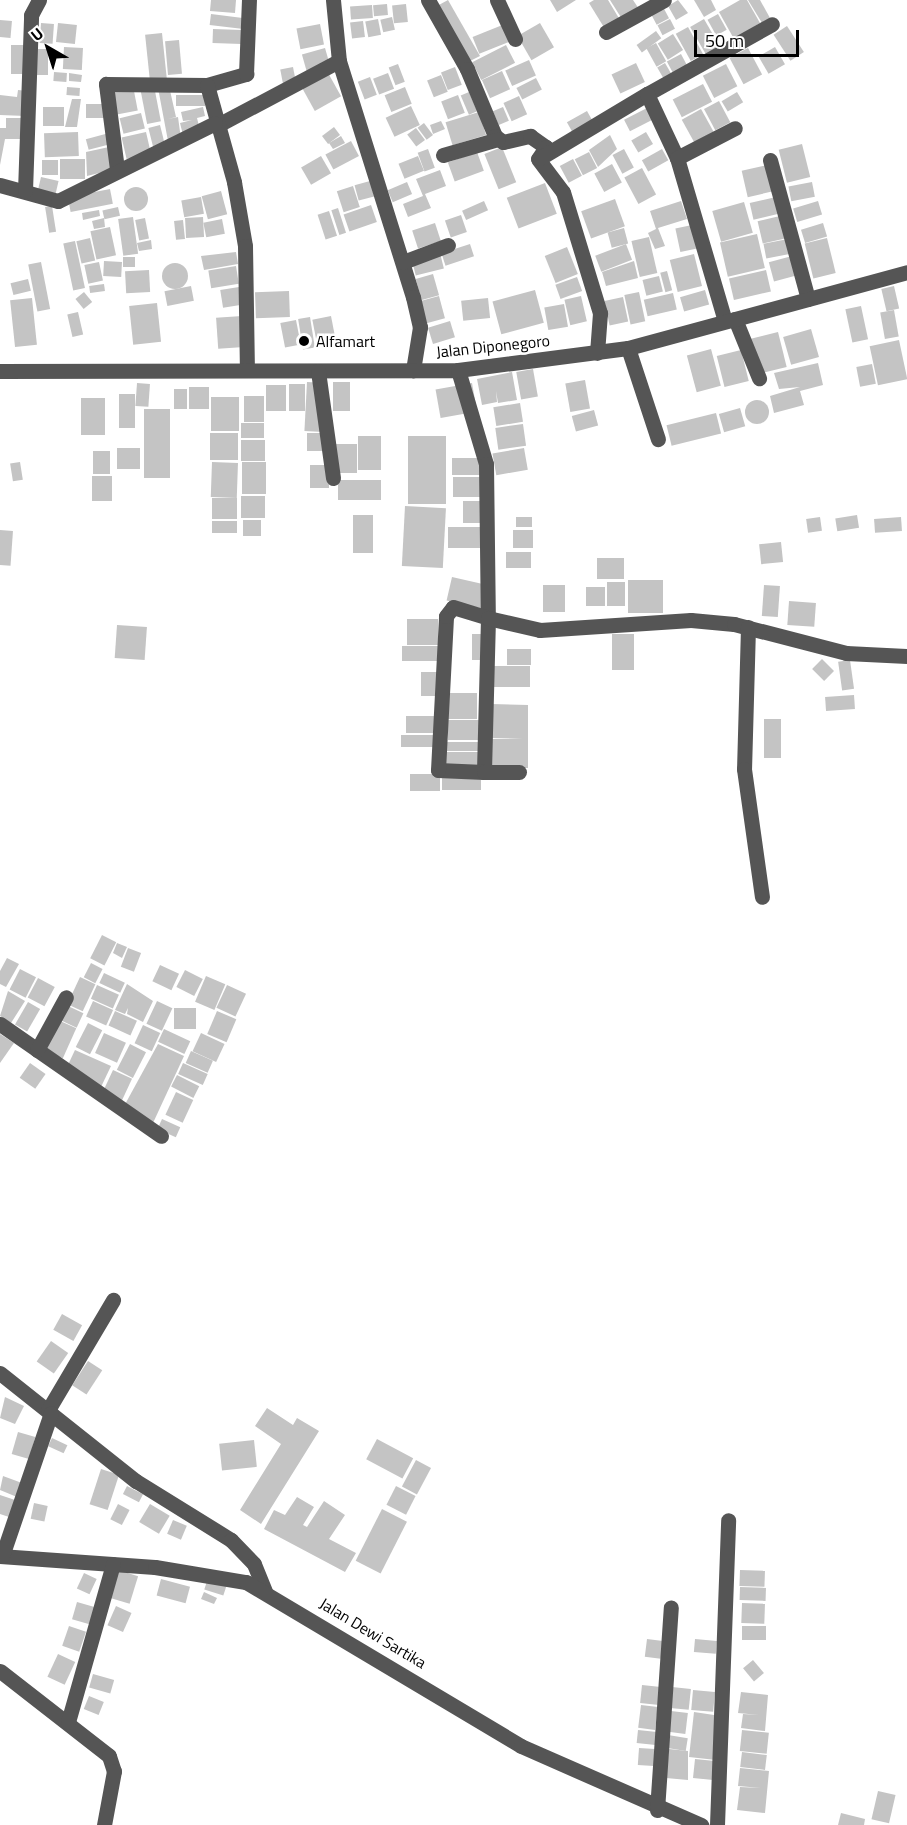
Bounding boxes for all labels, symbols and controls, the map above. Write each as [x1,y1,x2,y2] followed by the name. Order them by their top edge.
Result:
[18,18,78,78] north arrow
[697,18,802,56] scale bar
[25,21,48,47] text: U
[705,27,744,54] text: 50 m
[435,330,551,362] street label: Jalan Diponegoro
[316,331,375,351] place label: Alfamart
[297,334,311,348] marker: Alfamart
[316,1594,430,1672] street label: Jalan Dewi Sartika

